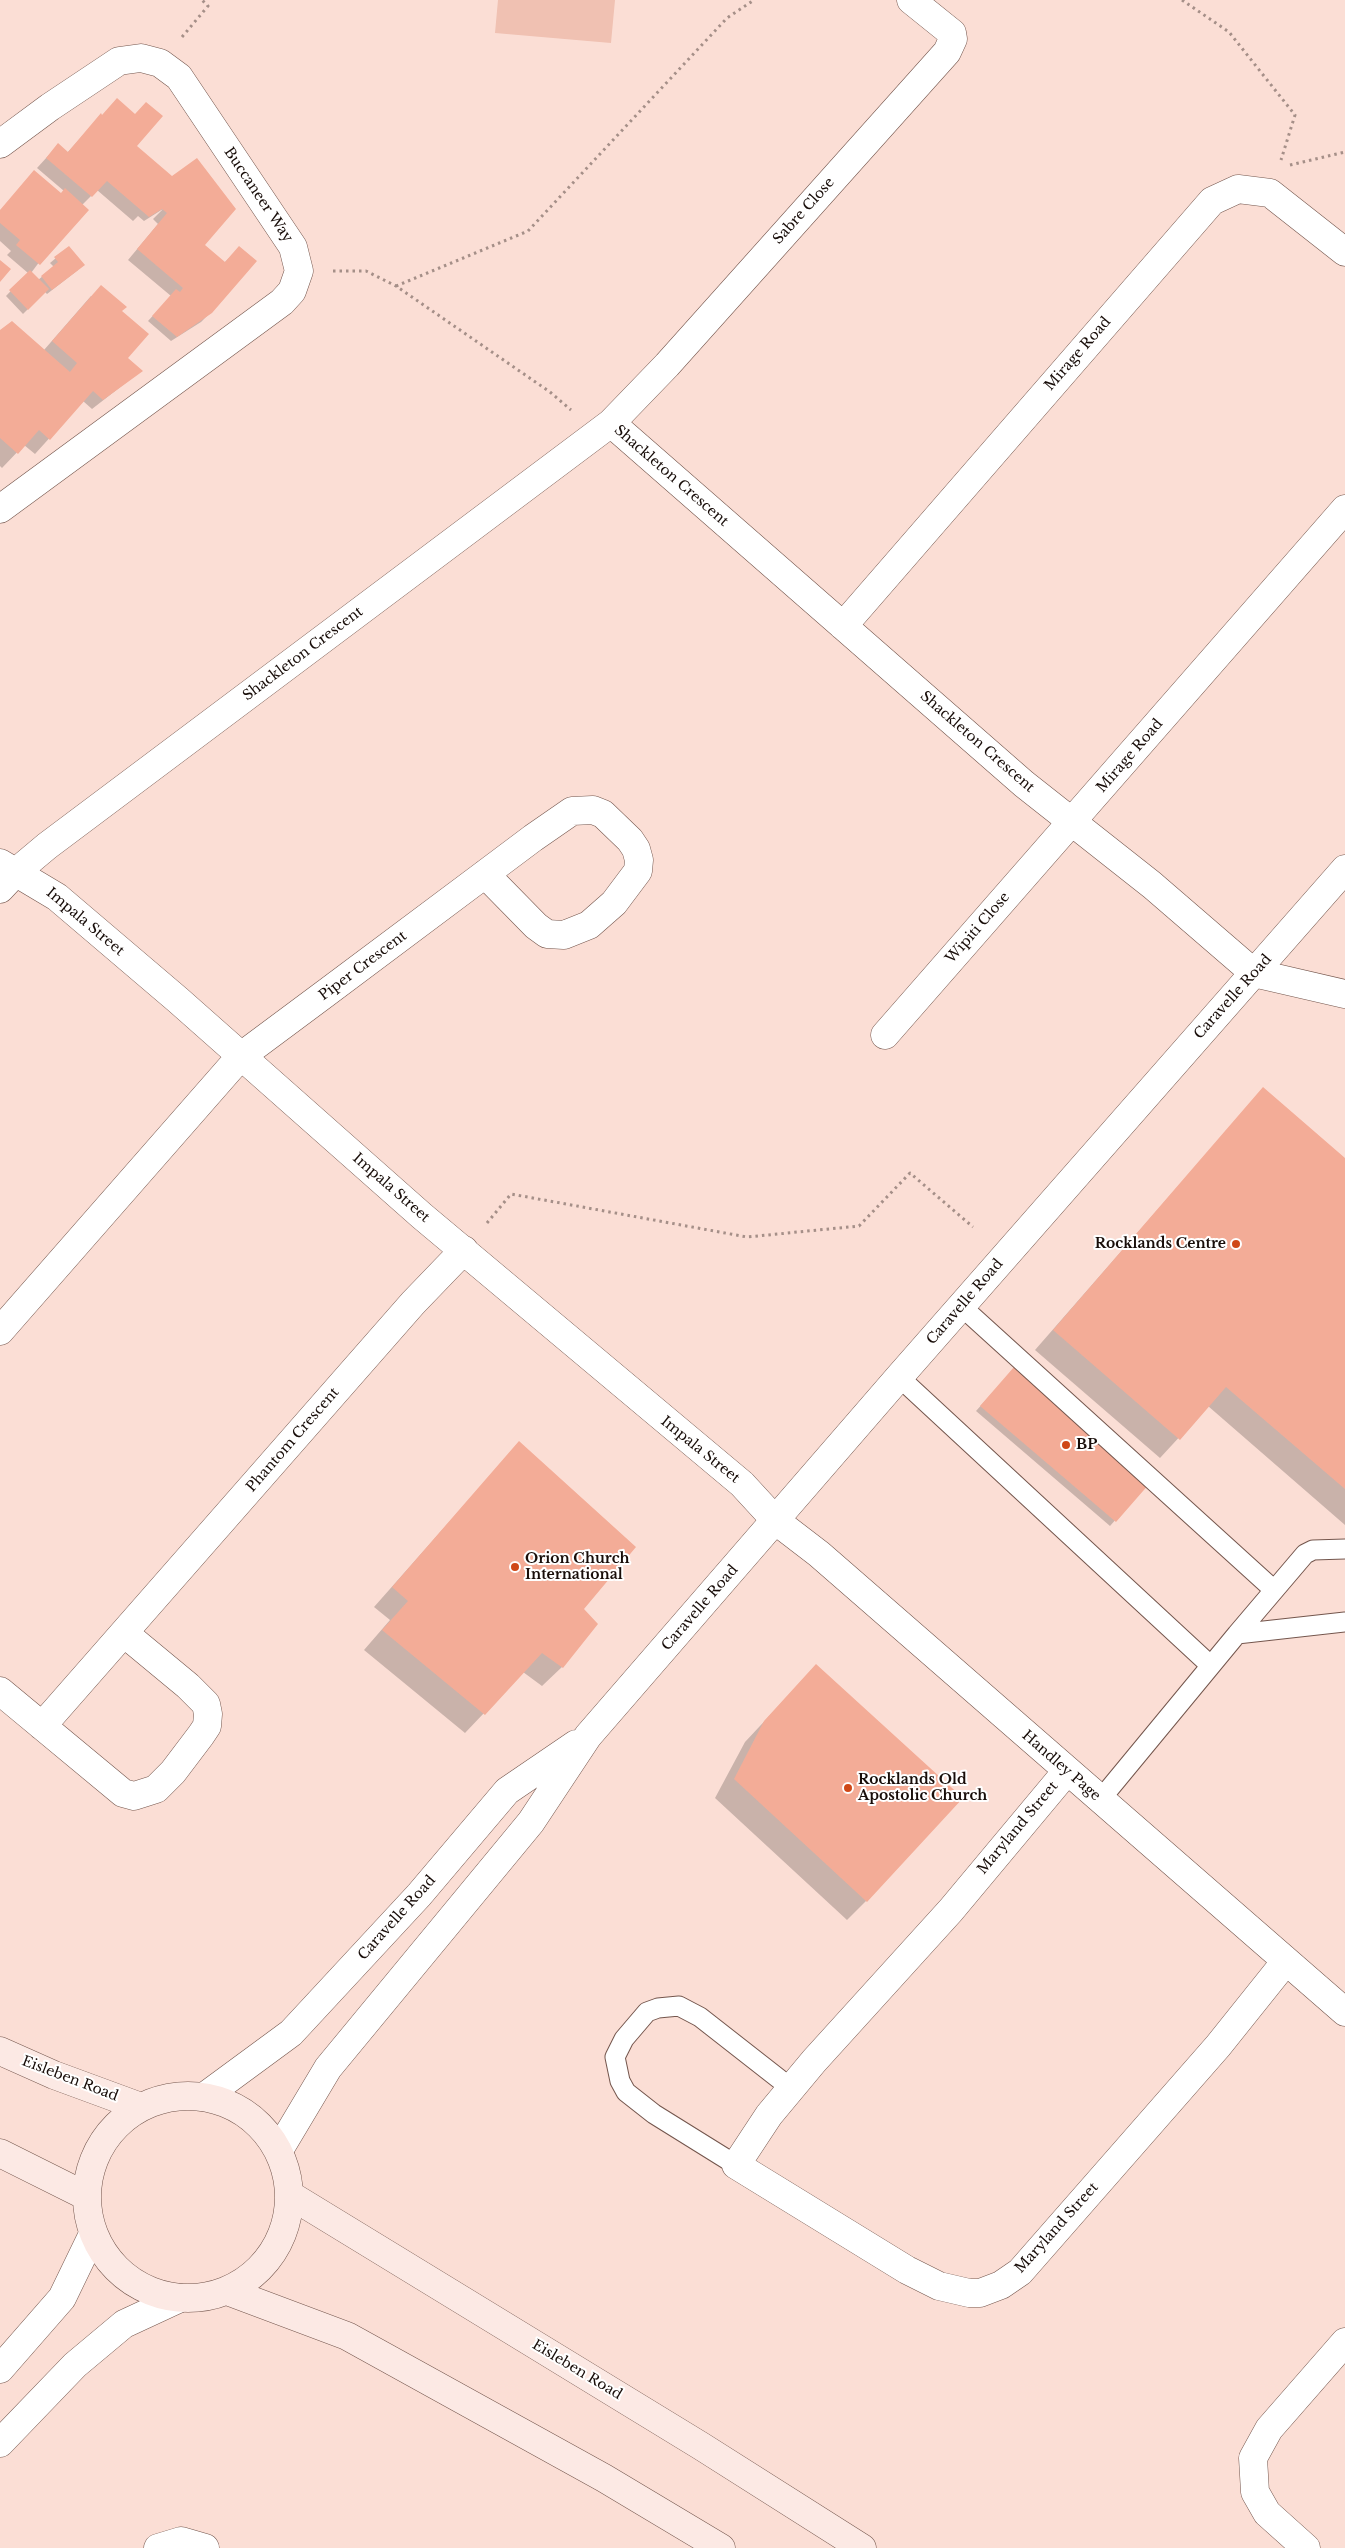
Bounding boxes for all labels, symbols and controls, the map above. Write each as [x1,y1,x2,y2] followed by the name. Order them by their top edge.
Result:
[220,144,296,246] street label: Buccaneer Way
[770,174,838,248] street label: Sabre Close
[1041,314,1115,394] street label: Mirage Road
[610,422,732,530] street label: Shackleton Crescent
[240,603,366,705] street label: Shackleton Crescent
[916,688,1038,796] street label: Shackleton Crescent
[1093,716,1167,796] street label: Mirage Road
[43,885,127,959] street label: Impala Street
[943,889,1013,967] street label: Wipiti Close
[316,928,410,1004] street label: Piper Crescent
[1191,951,1275,1043] street label: Caravelle Road
[349,1150,433,1226] street label: Impala Street
[1095,1236,1226,1252] place label: Rocklands Centre
[1230,1238,1242,1250] marker: Rocklands Centre
[923,1256,1007,1348] street label: Caravelle Road
[243,1384,343,1496] street label: Phantom Crescent
[657,1413,743,1487] street label: Impala Street
[1076,1437,1097,1453] place label: BP
[1060,1439,1072,1451] marker: BP
[525,1551,630,1584] place label: Orion Church International
[509,1561,521,1573] marker: Orion Church International
[658,1562,742,1654] street label: Caravelle Road
[1018,1727,1104,1805] street label: Handley Page
[858,1772,987,1804] place label: Rocklands Old Apostolic Church
[974,1778,1062,1878] street label: Maryland Street
[842,1782,854,1794] marker: Rocklands Old Apostolic Church
[355,1872,439,1964] street label: Caravelle Road
[19,2053,121,2105] street label: Eisleben Road
[1012,2179,1102,2277] street label: Maryland Street
[529,2337,625,2403] street label: Eisleben Road

